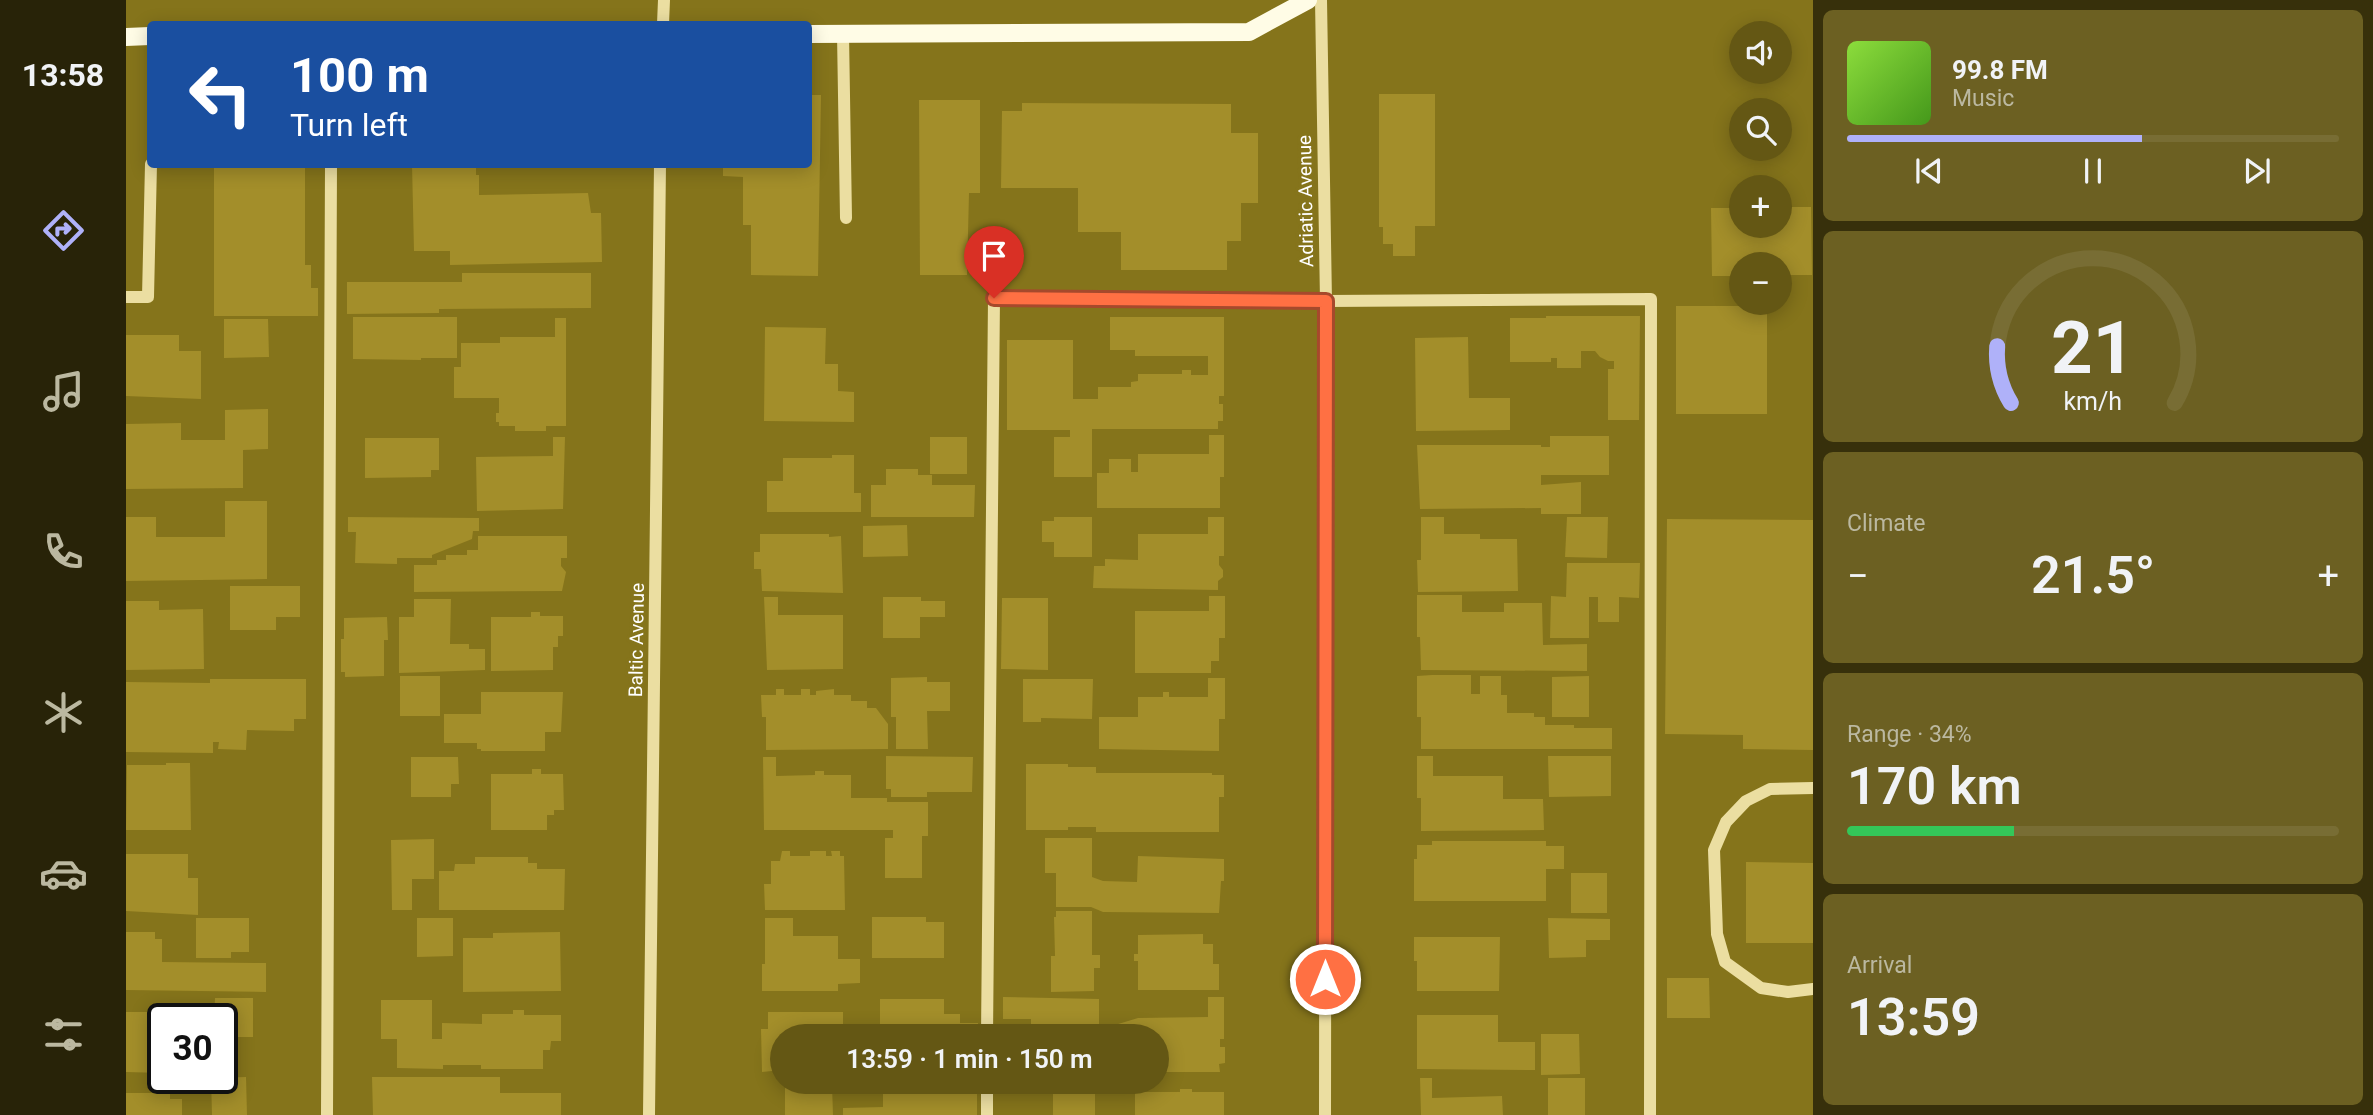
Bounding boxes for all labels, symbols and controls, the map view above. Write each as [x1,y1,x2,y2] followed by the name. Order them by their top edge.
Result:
[1729,21,1792,315] map controls
[1729,21,1792,84] button: sound
[290,47,429,104] text: 100 m
[175,49,266,140] icon: left
[1952,55,2048,85] text: 99.8 FM
[22,56,104,94] text: 13:58
[1952,85,2014,112] text: Music
[1729,98,1792,161] button: search
[290,106,408,144] text: Turn left
[1293,135,1318,267] street label: Adriatic Avenue
[1910,152,1948,190] icon: previous
[2074,152,2112,190] icon: pause
[2238,152,2276,190] icon: next
[1729,175,1792,238] button: +
[39,206,88,255] icon: directions
[964,226,1024,298] pin
[975,237,1013,275] icon: arrive
[1729,252,1792,315] button: −
[2051,305,2135,391] text: 21
[39,367,88,416] icon: music
[2064,386,2122,415] text: km/h
[1847,510,1926,537] text: Climate
[39,527,88,576] icon: phone
[2031,545,2155,606] text: 21.5°
[1847,554,1869,598] text: −
[2317,554,2339,598] text: +
[624,583,649,697] street label: Baltic Avenue
[39,688,88,737] icon: climate
[1847,721,1972,748] text: Range · 34%
[1847,756,2022,817] text: 170 km
[39,849,88,898] icon: car
[1288,942,1362,1016] position arrow
[1847,952,1912,979] text: Arrival
[1847,987,1980,1048] text: 13:59
[147,1003,238,1094] speed limit sign: 30
[39,1010,88,1059] icon: filters
[846,1044,1093,1074] text: 13:59 · 1 min · 150 m

